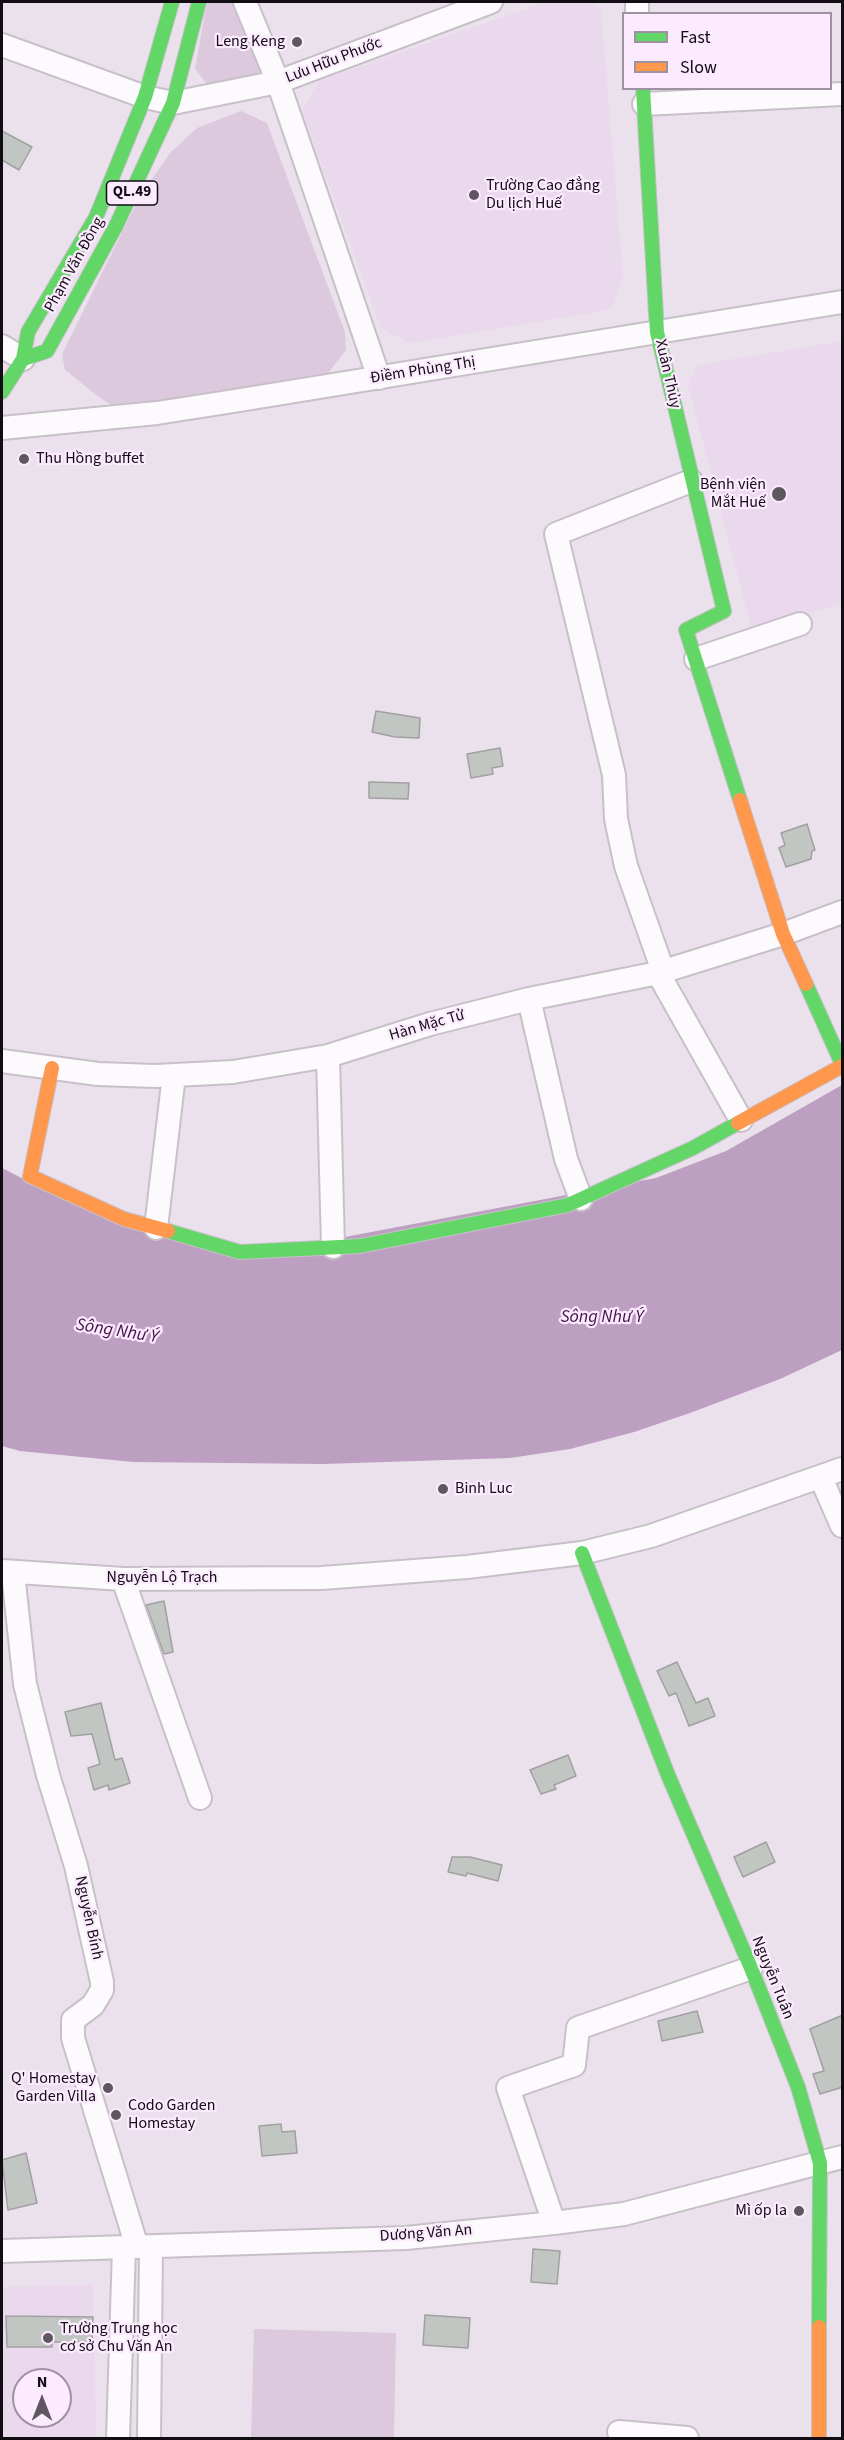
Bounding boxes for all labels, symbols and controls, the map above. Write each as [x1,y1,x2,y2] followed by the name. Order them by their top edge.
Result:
[622,12,832,90] legend
[680,25,711,50] text: Fast
[216,32,285,52] place label: Leng Keng
[283,34,385,88] street label: Lưu Hữu Phước
[290,35,304,49] marker: Leng Keng
[680,55,717,80] text: Slow
[486,176,600,214] place label: Trường Cao đẳng Du lịch Huế
[106,181,158,205] road number: QL.49
[467,188,481,202] marker: Trường Cao đẳng Du lịch Huế
[41,214,109,316] street label: Phạm Văn Đồng
[650,338,684,410] street label: Xuân Thủy
[369,353,477,389] street label: Điềm Phùng Thị
[36,449,144,469] place label: Thu Hồng buffet
[17,452,31,466] marker: Thu Hồng buffet
[700,475,766,513] place label: Bệnh viện Mắt Huế
[770,485,788,503] marker: Bệnh viện Mắt Huế
[387,1006,467,1046] street label: Hàn Mặc Tử
[560,1307,644,1329] water label: Sông Như Ý
[74,1315,160,1349] water label: Sông Như Ý
[455,1479,513,1499] place label: Binh Luc
[436,1482,450,1496] marker: Binh Luc
[107,1568,217,1588] street label: Nguyễn Lộ Trạch
[70,1874,106,1962] street label: Nguyễn Bính
[747,1934,797,2022] street label: Nguyễn Tuân
[11,2069,96,2107] place label: Q' Homestay Garden Villa
[101,2081,115,2095] marker: Q' Homestay Garden Villa
[128,2096,215,2134] place label: Codo Garden Homestay
[109,2108,123,2122] marker: Codo Garden Homestay
[735,2201,787,2221] place label: Mì ốp la
[792,2204,806,2218] marker: Mì ốp la
[379,2221,473,2247] street label: Dương Văn An
[60,2319,178,2357] place label: Trường Trung học cơ sở Chu Văn An
[41,2331,55,2345] marker: Trường Trung học cơ sở Chu Văn An
[12,2368,72,2428] north arrow
[37,2371,47,2393] text: N

